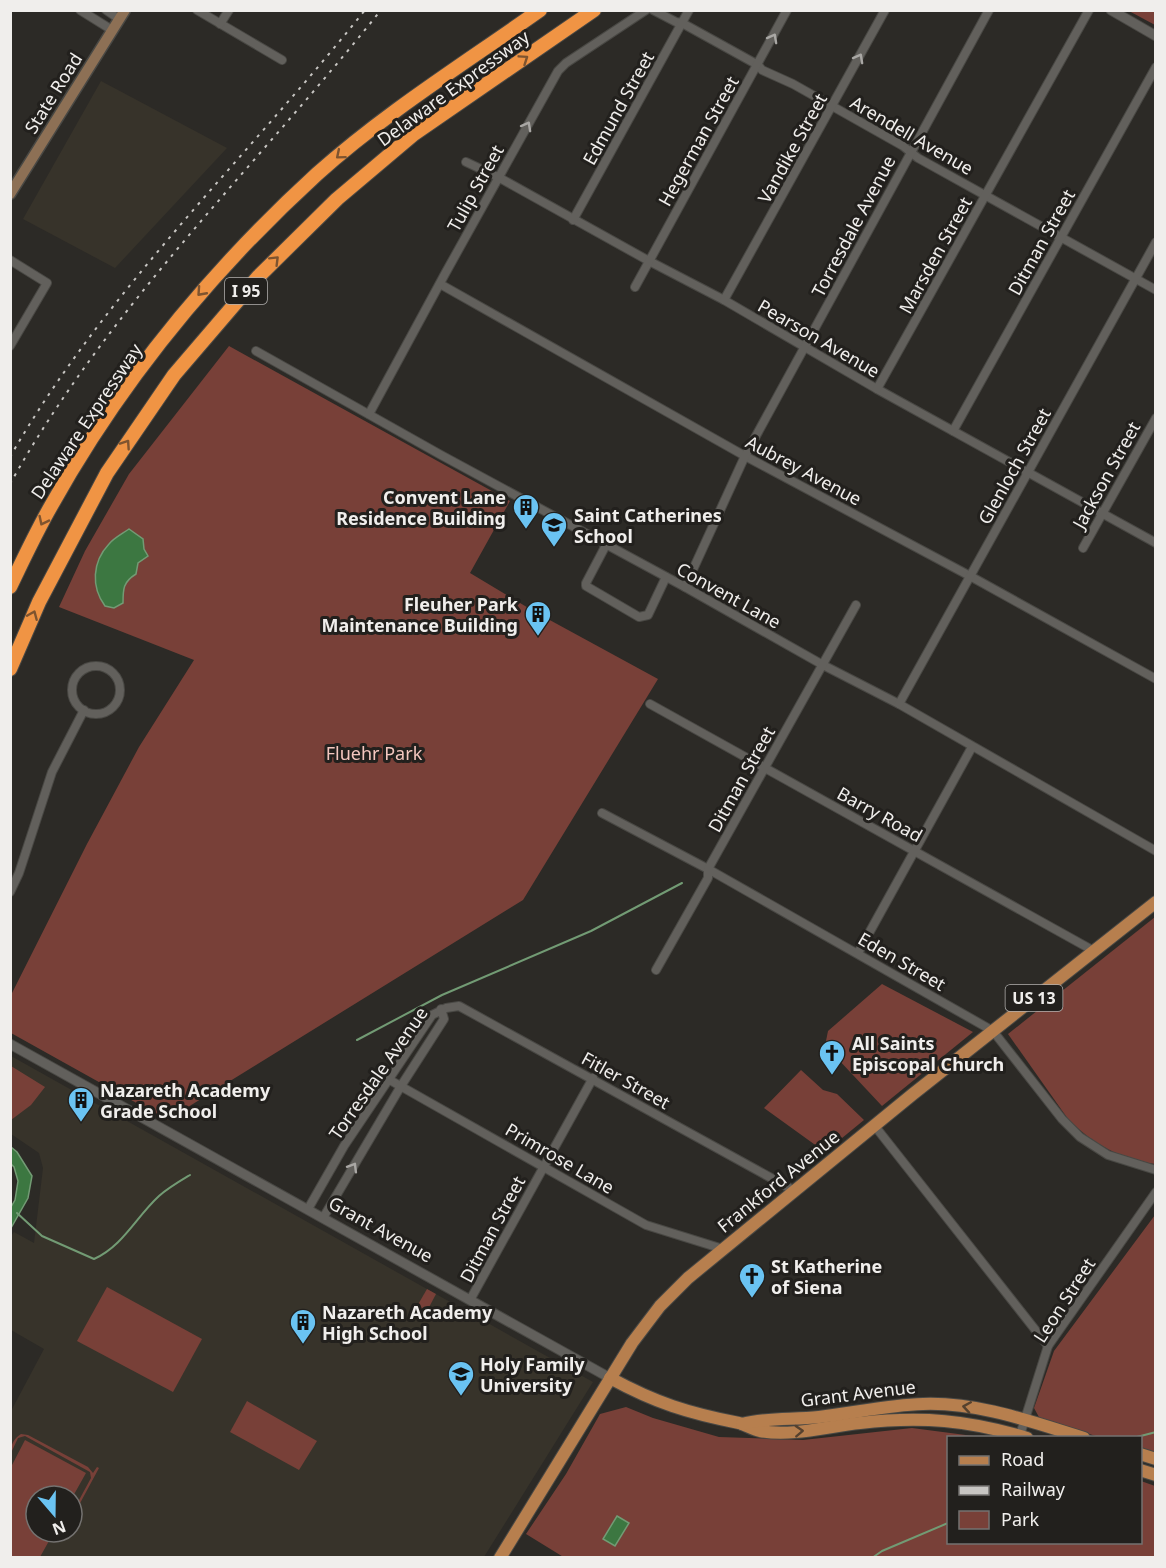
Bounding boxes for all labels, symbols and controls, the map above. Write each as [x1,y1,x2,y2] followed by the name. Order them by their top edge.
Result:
[372,24,535,151] street label: Delaware Expressway
[766,33,777,44] one-way arrow
[577,47,659,169] street label: Edmund Street
[19,48,87,138] street label: State Road
[852,54,863,64] one-way arrow
[517,55,528,66] one-way arrow
[652,71,744,210] street label: Hegerman Street
[752,88,832,207] street label: Vandike Street
[846,90,978,180] street label: Arendell Avenue
[520,122,531,133] one-way arrow
[441,140,509,236] street label: Tulip Street
[336,148,347,159] one-way arrow
[806,151,900,301] street label: Torresdale Avenue
[1002,184,1080,299] street label: Ditman Street
[893,192,977,318] street label: Marsden Street
[268,257,279,267] one-way arrow
[225,278,267,304] road number: I 95
[197,286,208,296] one-way arrow
[754,293,884,383] street label: Pearson Avenue
[25,338,147,503] street label: Delaware Expressway
[972,403,1056,528] street label: Glenloch Street
[1066,417,1146,535] street label: Jackson Street
[742,429,866,511] street label: Aubrey Avenue
[119,440,130,451] one-way arrow
[336,485,506,530] place label: Convent Lane Residence Building
[511,492,541,530] building icon: Convent Lane Residence Building
[574,503,722,548] place label: Saint Catherines School
[539,510,569,548] school or university icon: Saint Catherines School
[38,515,50,526] one-way arrow
[673,556,785,634] street label: Convent Lane
[321,592,519,637] place label: Fleuher Park Maintenance Building
[523,599,553,637] building icon: Fleuher Park Maintenance Building
[26,611,38,622] one-way arrow
[702,721,780,836] street label: Ditman Street
[326,741,423,765] park label: Fluehr Park
[833,781,927,847] street label: Barry Road
[854,926,951,996] street label: Eden Street
[1006,985,1062,1011] road number: US 13
[323,1002,433,1144] street label: Torresdale Avenue
[852,1031,1004,1076] place label: All Saints Episcopal Church
[817,1038,847,1076] church icon: All Saints Episcopal Church
[577,1046,675,1114] street label: Fitler Street
[100,1078,271,1123] place label: Nazareth Academy Grade School
[66,1085,96,1123] building icon: Nazareth Academy Grade School
[501,1117,619,1199] street label: Primrose Lane
[712,1124,844,1238] street label: Frankford Avenue
[345,1163,357,1173] one-way arrow
[454,1171,530,1286] street label: Ditman Street
[325,1190,437,1268] street label: Grant Avenue
[1028,1253,1101,1347] street label: Leon Street
[771,1254,882,1299] place label: St Katherine of Siena
[737,1261,767,1299] church icon: St Katherine of Siena
[322,1300,493,1345] place label: Nazareth Academy High School
[288,1307,318,1345] building icon: Nazareth Academy High School
[480,1352,585,1397] place label: Holy Family University
[446,1359,476,1397] school or university icon: Holy Family University
[799,1374,917,1412] street label: Grant Avenue
[963,1401,972,1413] one-way arrow
[794,1424,803,1437] one-way arrow
[947,1436,1142,1544] legend
[1001,1447,1044,1471] text: Road
[1001,1477,1066,1501] text: Railway
[24,1484,84,1544] north arrow
[1001,1507,1039,1531] text: Park
[49,1516,69,1541] text: N

